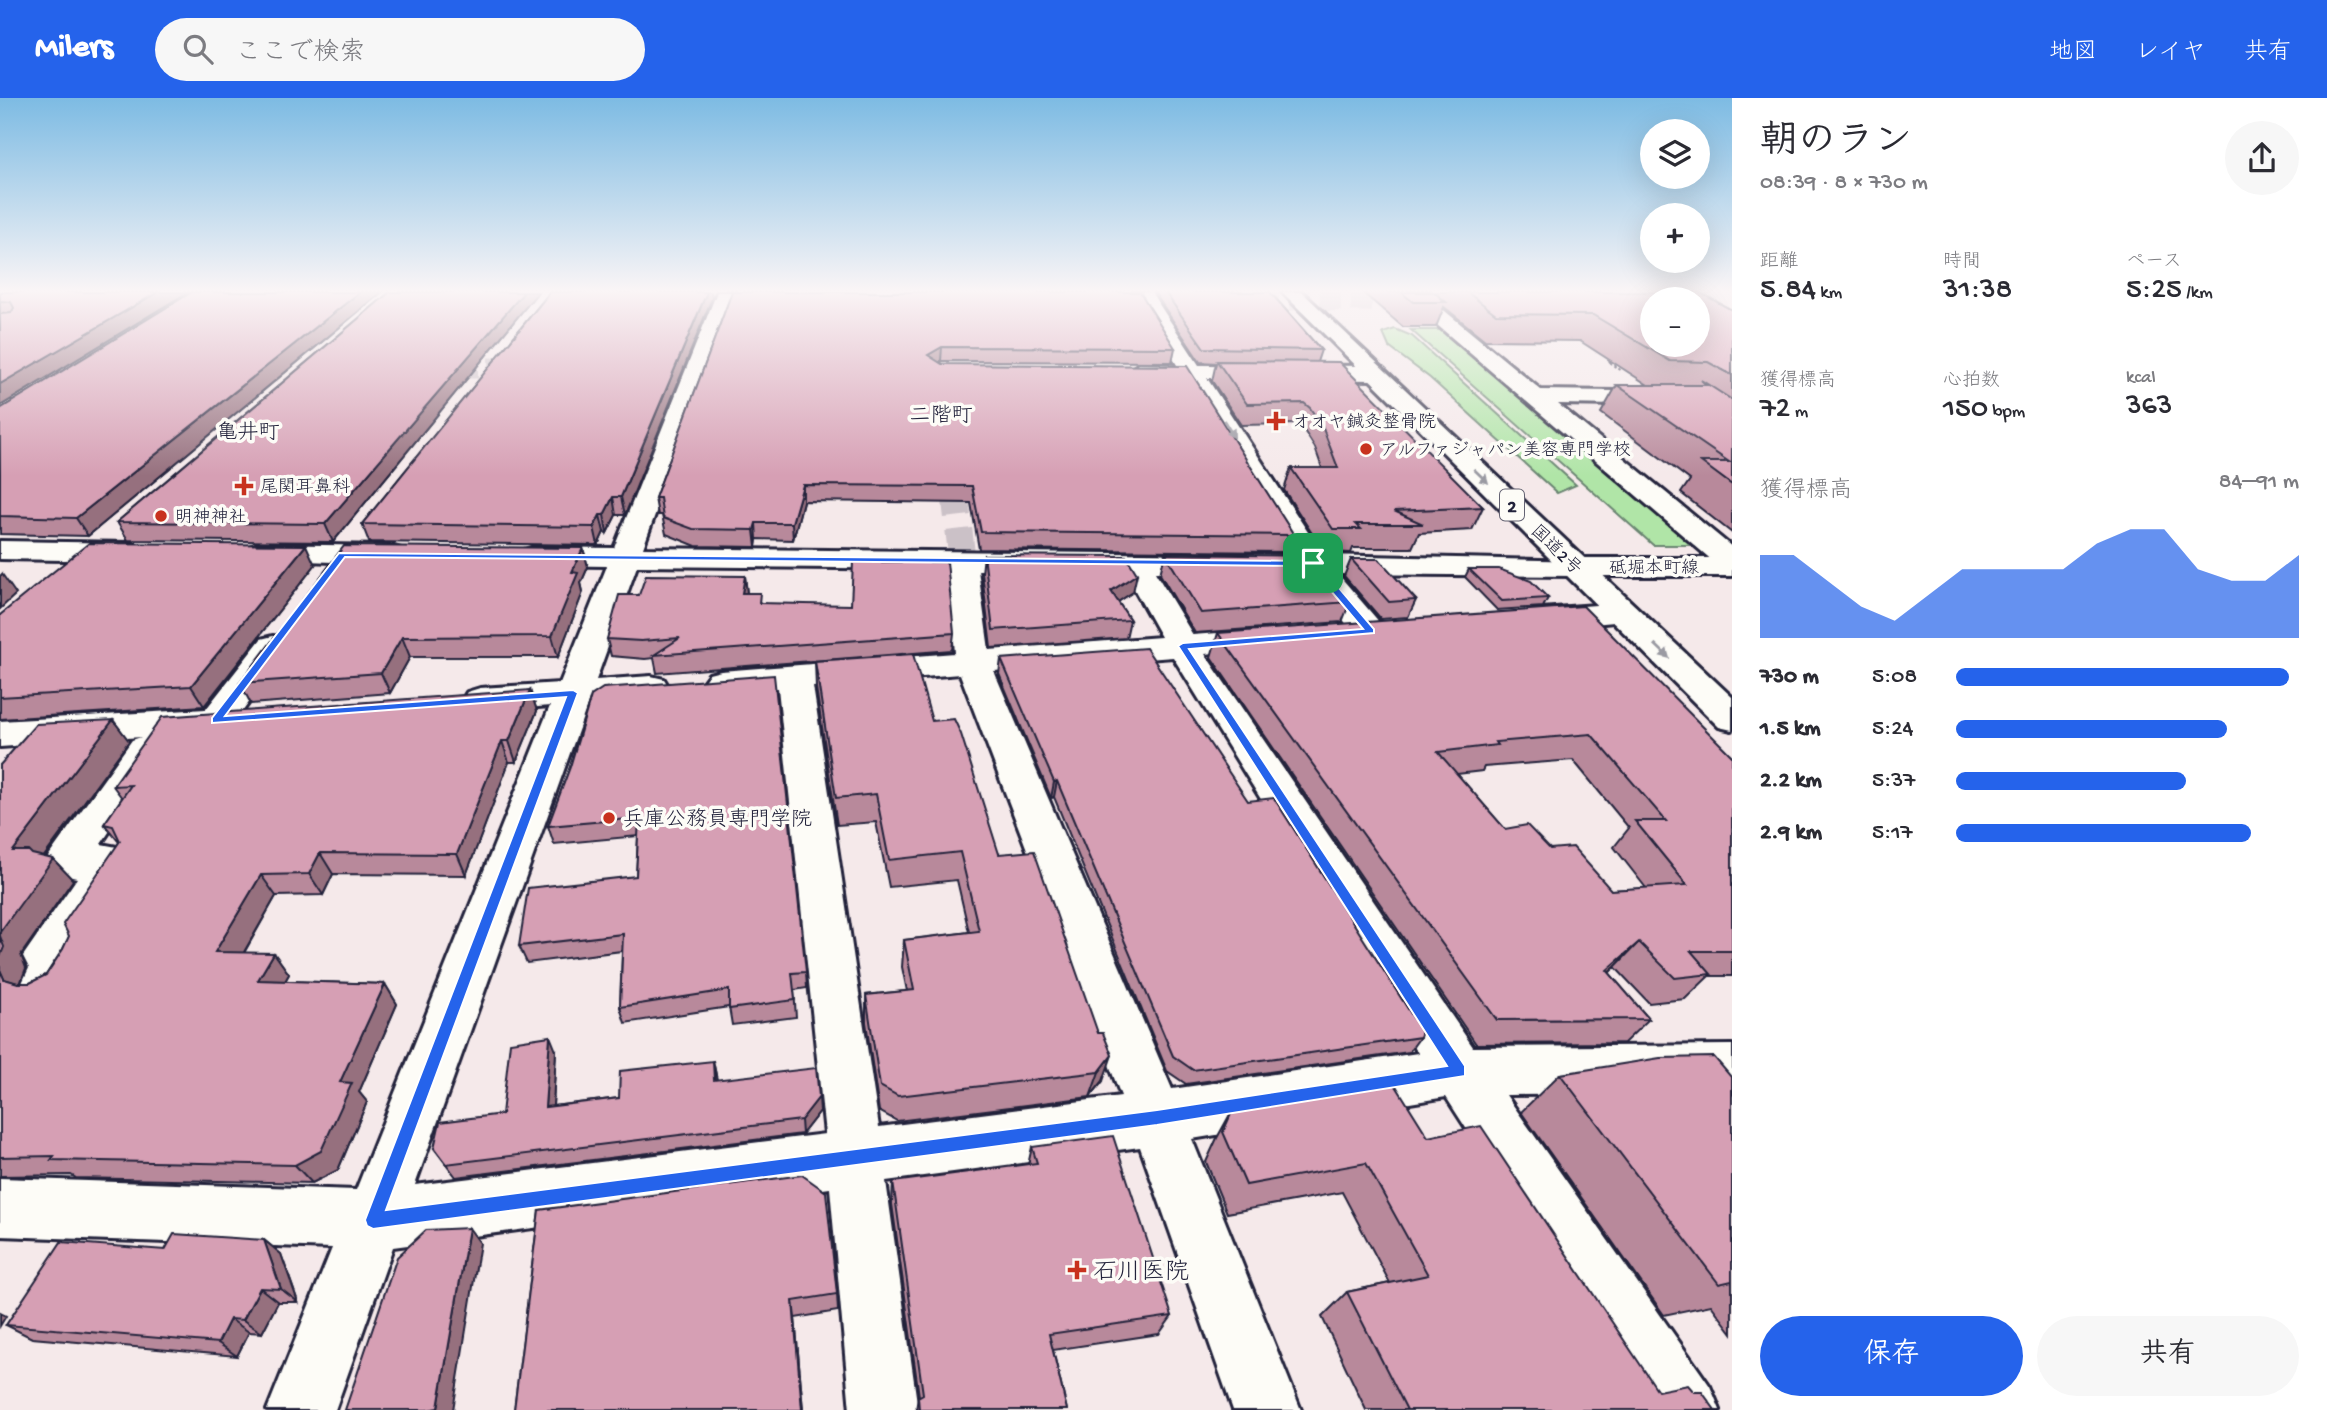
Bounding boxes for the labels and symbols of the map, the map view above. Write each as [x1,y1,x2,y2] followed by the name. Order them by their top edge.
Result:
[910,404,973,430] district label: 二階町
[1266,411,1286,431] marker: オオヤ鍼灸整骨院
[1292,412,1436,434] place label: オオヤ鍼灸整骨院
[217,420,280,447] district label: 亀井町
[1222,420,1235,439] one-way arrow
[1380,440,1631,462] place label: アルファジャパン美容専門学校
[1358,441,1374,457] marker: アルファジャパン美容専門学校
[1472,467,1489,483] one-way arrow
[234,476,254,496] marker: 尾関耳鼻科
[260,477,350,499] place label: 尾関耳鼻科
[1500,490,1524,520] road number: 2
[175,507,247,529] place label: 明神神社
[153,508,169,524] marker: 明神神社
[1525,521,1586,580] street label: 国道2号
[1283,533,1343,593] pin
[1609,558,1699,580] street label: 砥堀本町線
[1654,642,1671,659] one-way arrow
[623,807,812,834] place label: 兵庫公務員専門学院
[601,810,617,826] marker: 兵庫公務員専門学院
[1093,1259,1189,1288] place label: 石川医院
[1067,1260,1087,1280] marker: 石川医院

